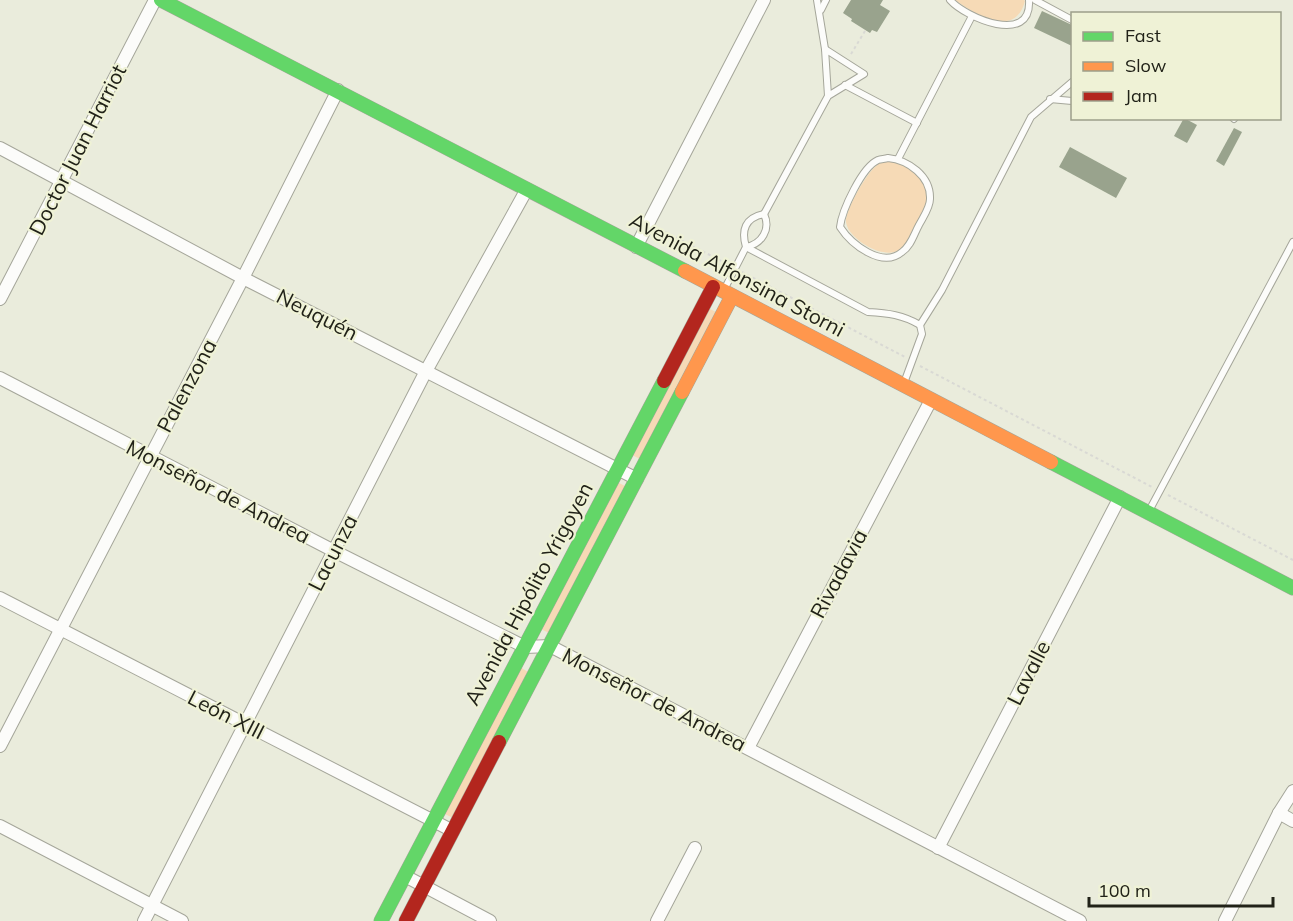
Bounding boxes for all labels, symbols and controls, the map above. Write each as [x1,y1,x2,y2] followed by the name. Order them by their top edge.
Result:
[1071,12,1281,120] legend
[1125,24,1161,47] text: Fast
[1125,54,1167,77] text: Slow
[23,60,131,239] street label: Doctor Juan Harriot
[1125,84,1158,107] text: Jam
[625,206,849,342] street label: Avenida Alfonsina Storni
[272,283,362,346] street label: Neuquén
[151,334,222,437] street label: Palenzona
[122,433,315,549] street label: Monseñor de Andrea
[458,478,598,709] street label: Avenida Hipólito Yrigoyen
[302,510,362,595] street label: Lacunza
[804,525,872,622] street label: Rivadavia
[1001,636,1055,709] street label: Lavalle
[558,641,751,757] street label: Monseñor de Andrea
[184,684,269,744] street label: León XIII
[1089,870,1274,908] scale bar
[1098,879,1151,902] text: 100 m

